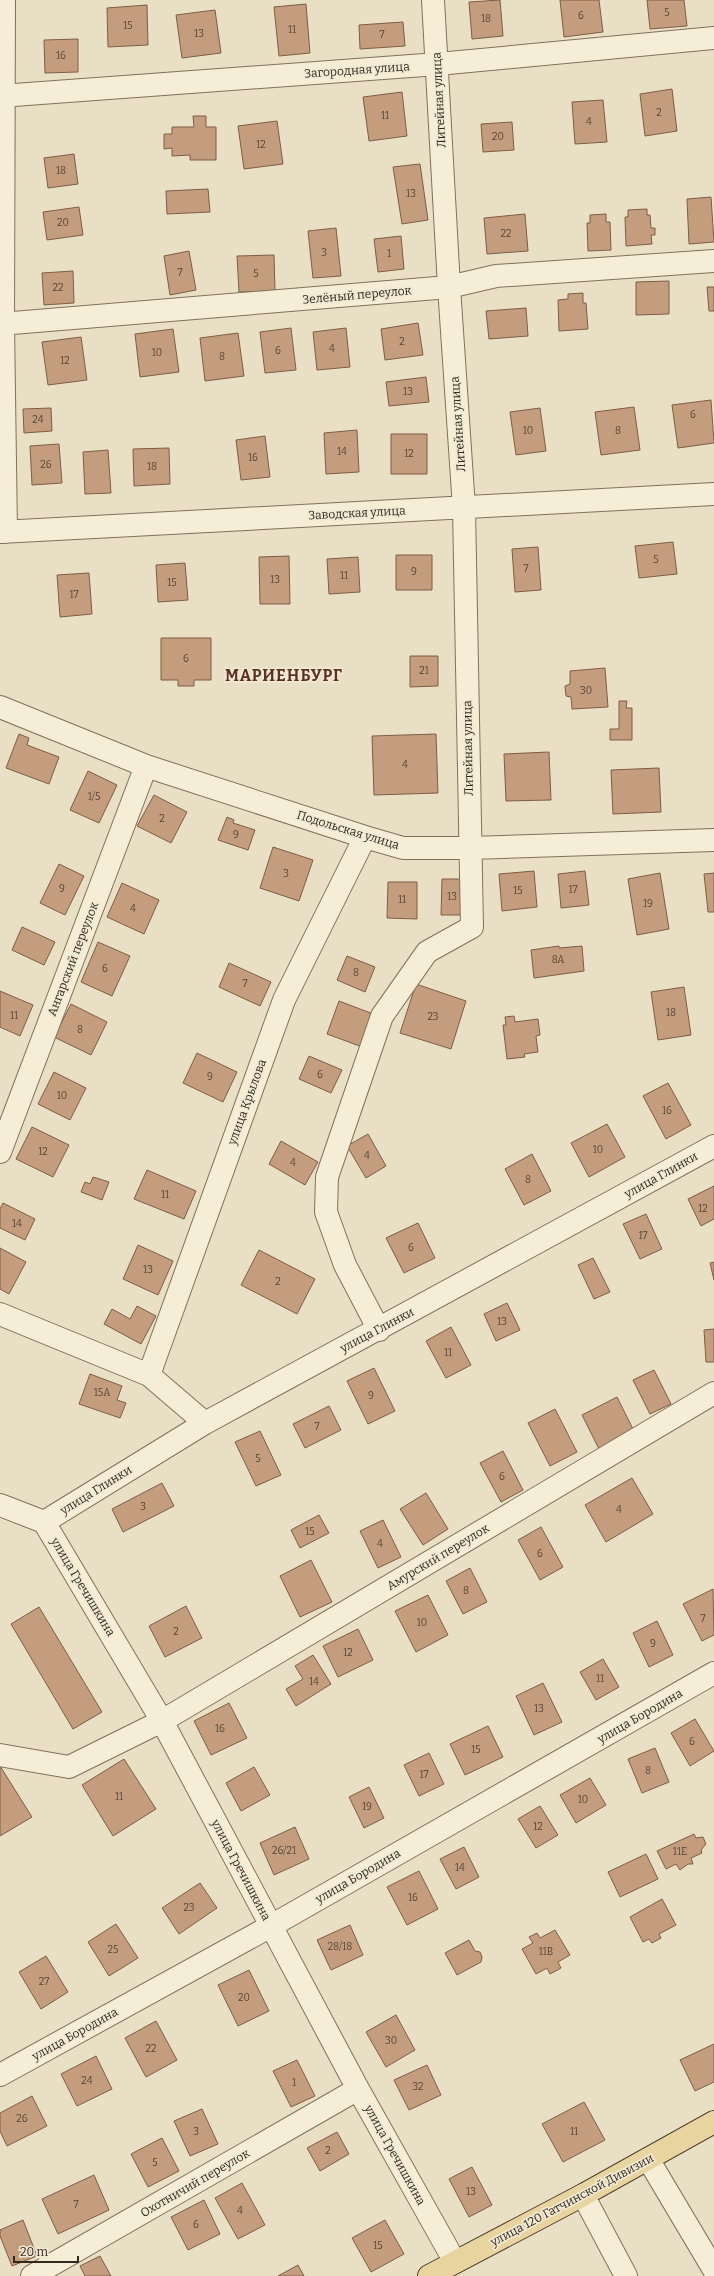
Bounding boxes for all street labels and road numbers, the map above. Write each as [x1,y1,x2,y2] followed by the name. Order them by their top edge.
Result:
[429,51,448,148] street label: Литейная улица
[304,59,411,81] street label: Загородная улица
[302,283,412,307] street label: Зелёный переулок
[448,375,468,472] street label: Литейная улица
[308,503,406,523] street label: Заводская улица
[460,700,476,796] street label: Литейная улица
[295,808,401,852] street label: Подольская улица
[45,900,101,1018] street label: Ангарский переулок
[225,1057,269,1148] street label: улица Крылова
[621,1149,700,1201] street label: улица Глинки
[337,1305,416,1356] street label: улица Глинки
[57,1462,134,1518] street label: улица Глинки
[384,1521,492,1593] street label: Амурский переулок
[48,1534,118,1639] street label: улица Гречишкина
[594,1686,685,1746] street label: улица Бородина
[208,1816,274,1923] street label: улица Гречишкина
[312,1846,403,1906] street label: улица Бородина
[29,2004,121,2064] street label: улица Бородина
[361,2102,429,2208] street label: улица Гречишкина
[138,2146,252,2220] street label: Охотничий переулок
[487,2151,656,2250] street label: улица 120 Гатчинской Дивизии

